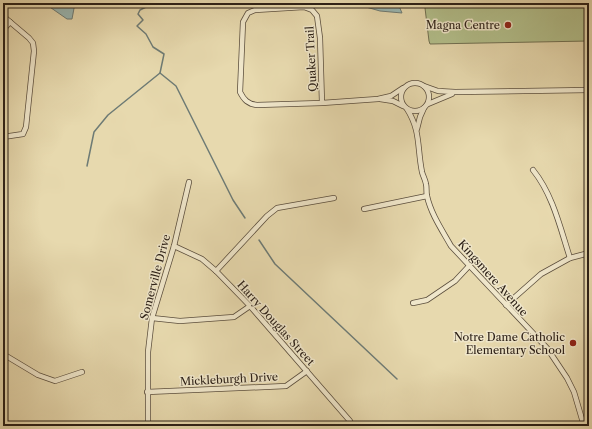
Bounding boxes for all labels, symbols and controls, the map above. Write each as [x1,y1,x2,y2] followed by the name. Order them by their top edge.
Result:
[426,18,500,32] place label: Magna Centre
[503,20,513,30] marker: Magna Centre
[302,25,320,92] street label: Quaker Trail
[137,233,173,321] street label: Somerville Drive
[455,237,531,319] street label: Kingsmere Avenue
[234,278,318,368] street label: Harry Douglas Street
[454,330,566,357] place label: Notre Dame Catholic Elementary School
[568,338,578,348] marker: Notre Dame Catholic Elementary School
[180,369,278,389] street label: Mickleburgh Drive

